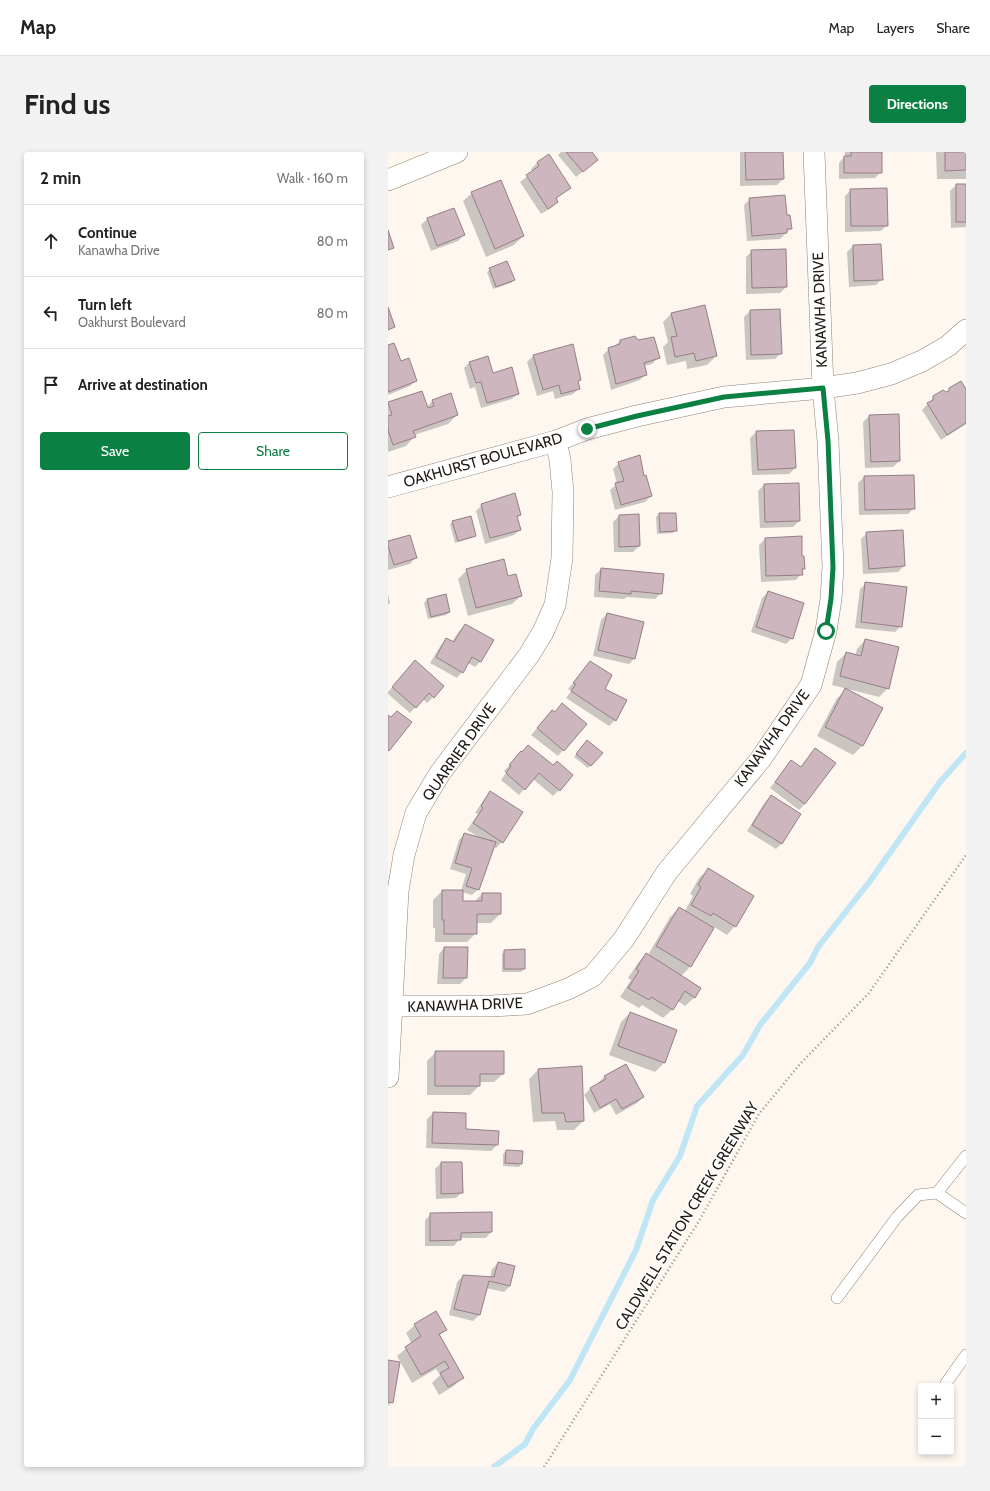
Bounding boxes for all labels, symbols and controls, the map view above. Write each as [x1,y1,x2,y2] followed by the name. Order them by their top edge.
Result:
[20,16,56,39] text: Map
[829,19,854,37] text: Map
[876,19,914,37] text: Layers
[936,19,970,37] text: Share
[869,85,966,123] button: Directions
[24,87,110,121] text: Find us
[40,168,81,188] text: 2 min
[277,170,348,186] text: Walk · 160 m
[78,224,137,242] text: Continue
[40,230,62,252] icon: ahead
[317,233,348,249] text: 80 m
[78,242,160,258] text: Kanawha Drive
[809,252,831,368] street label: KANAWHA DRIVE
[78,296,132,314] text: Turn left
[40,302,62,324] icon: left
[317,305,348,321] text: 80 m
[78,314,186,330] text: Oakhurst Boulevard
[40,374,62,396] icon: arrive
[78,376,208,394] text: Arrive at destination
[578,420,596,438] route end
[401,429,565,491] street label: OAKHURST BOULEVARD
[40,432,190,470] button: Save
[198,432,348,470] button: Share
[817,622,835,640] route start
[731,686,813,790] street label: KANAWHA DRIVE
[419,700,499,804] street label: QUARRIER DRIVE
[407,994,523,1016] street label: KANAWHA DRIVE
[612,1098,763,1333] street label: CALDWELL STATION CREEK GREENWAY
[918,1383,954,1455] map controls
[918,1383,954,1419] button: +
[918,1419,954,1455] button: −

